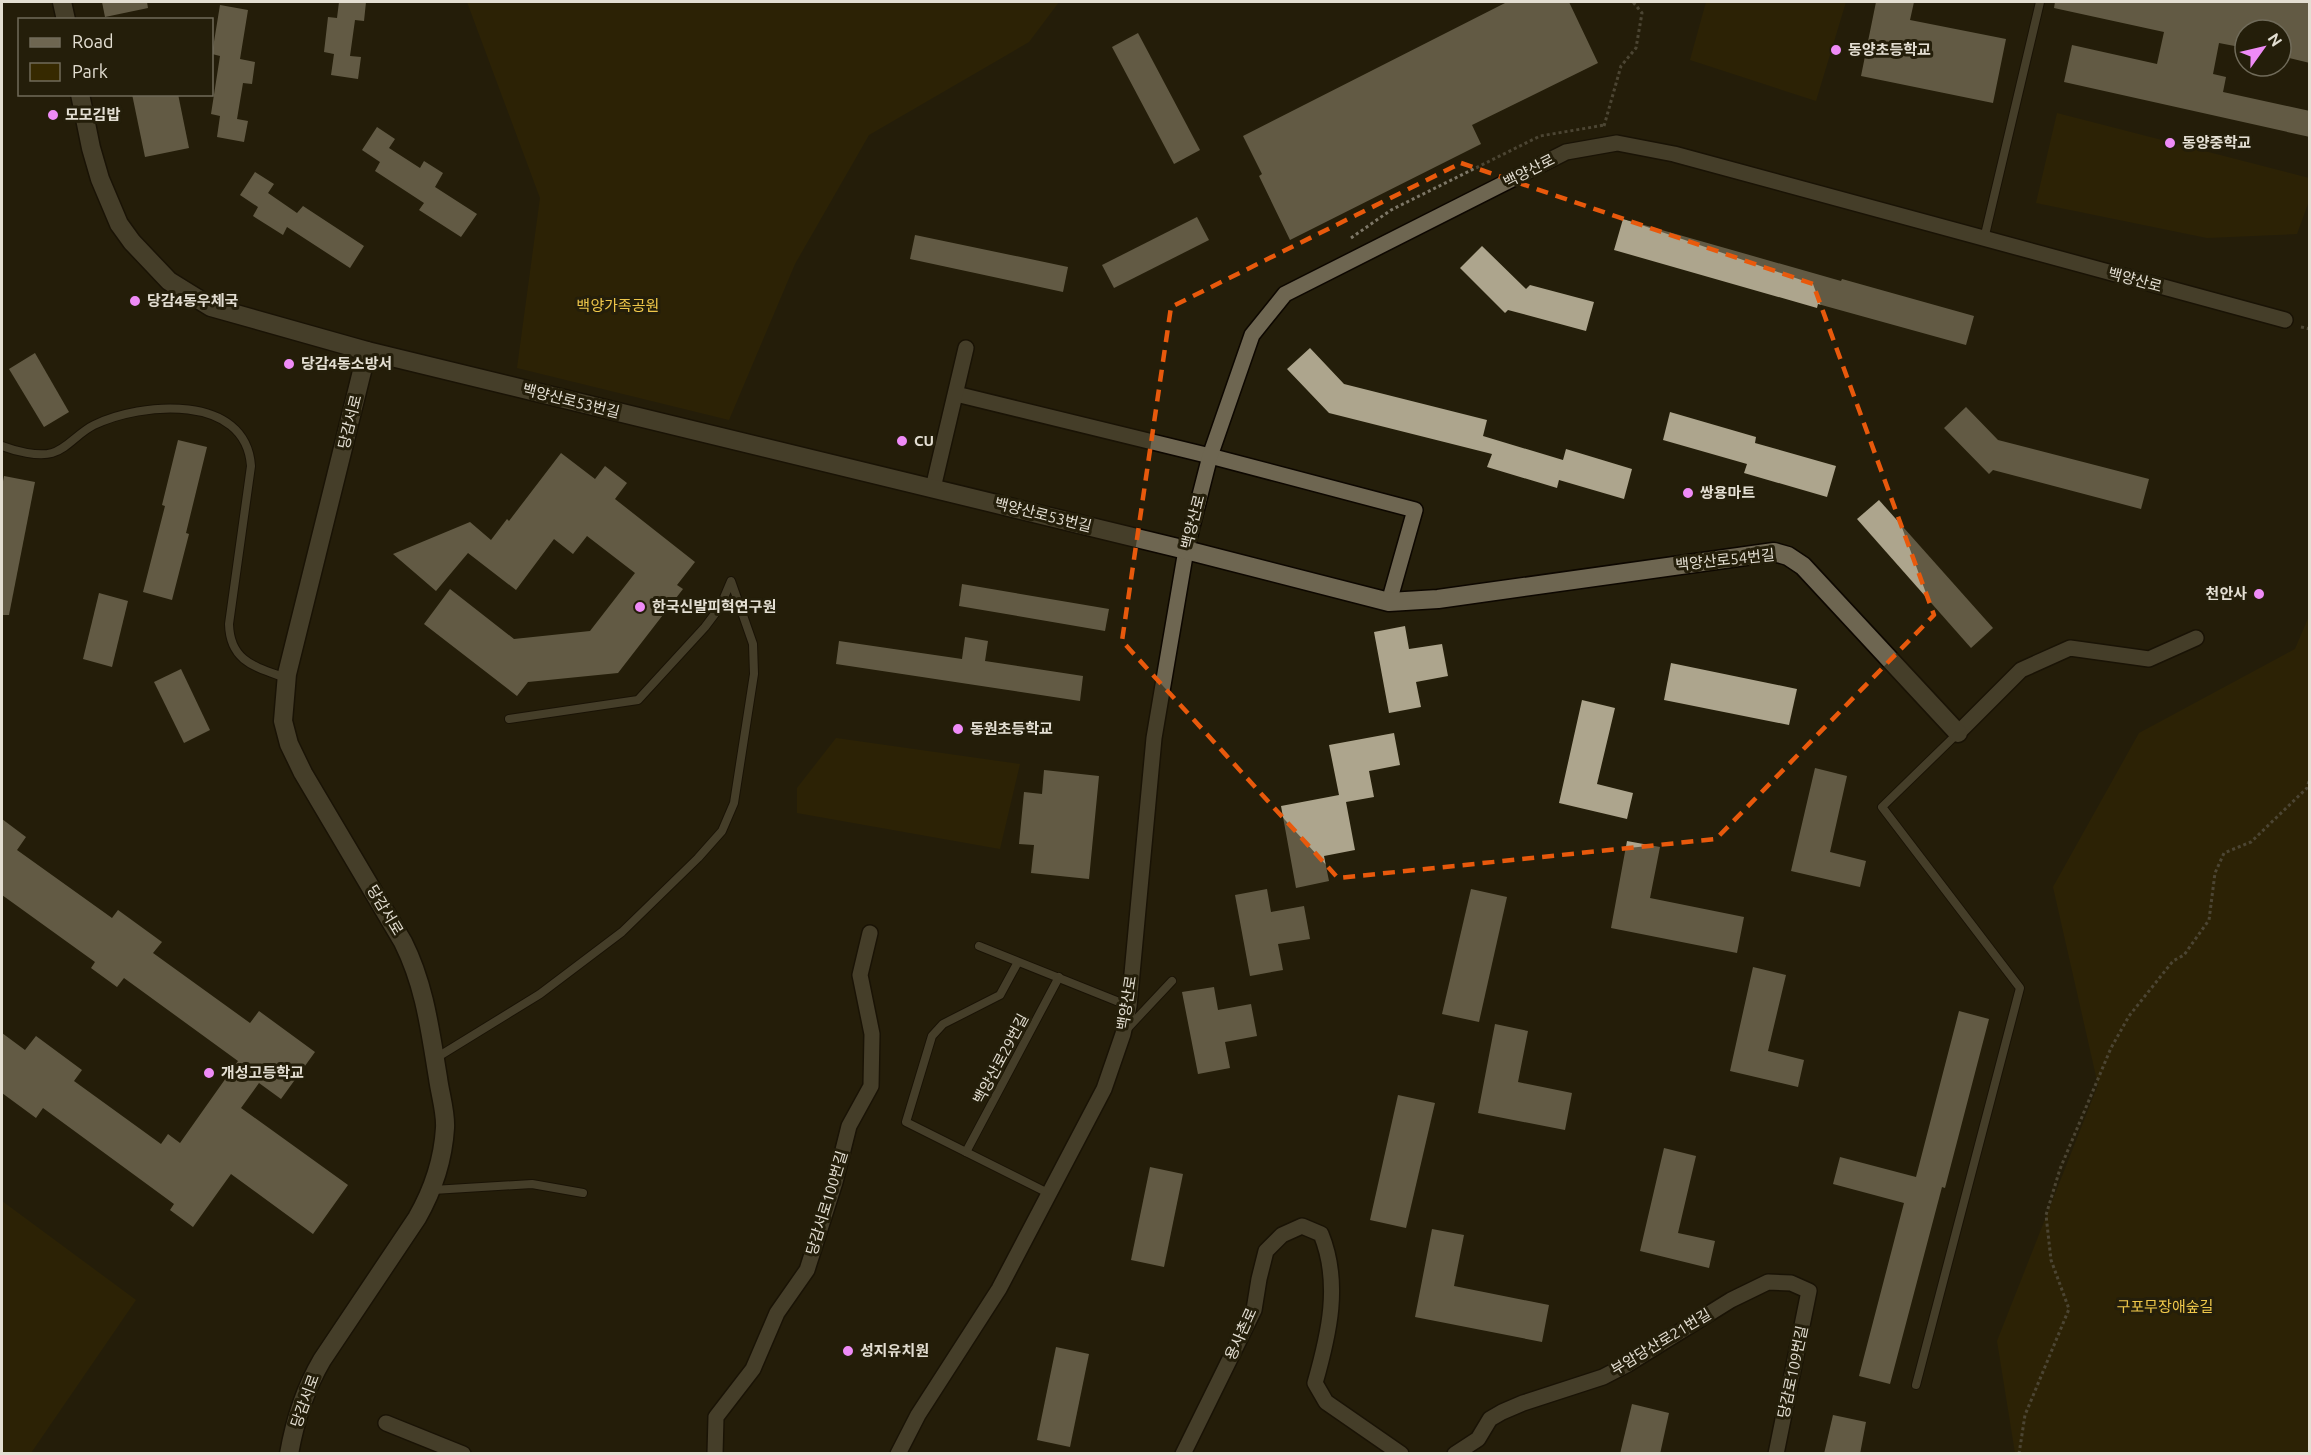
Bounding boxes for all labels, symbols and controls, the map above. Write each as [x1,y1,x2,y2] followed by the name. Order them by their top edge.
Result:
[18,18,213,96] legend
[2233,18,2293,78] north arrow
[2265,30,2286,50] text: N
[72,31,114,51] text: Road
[1848,41,1931,58] place label: 동양초등학교
[1829,43,1843,57] marker: 동양초등학교
[72,61,108,81] text: Park
[65,106,120,123] place label: 모모김밥
[46,108,60,122] marker: 모모김밥
[2182,134,2251,151] place label: 동양중학교
[2163,136,2177,150] marker: 동양중학교
[1500,150,1557,191] street label: 백양산로
[2106,264,2164,295] street label: 백양산로
[147,292,238,309] place label: 당감4동우체국
[128,294,142,308] marker: 당감4동우체국
[577,297,659,314] park label: 백양가족공원
[301,355,392,372] place label: 당감4동소방서
[282,357,296,371] marker: 당감4동소방서
[521,380,622,421] street label: 백양산로53번길
[335,393,364,451] street label: 당감서로
[914,432,934,449] place label: CU
[895,434,909,448] marker: CU
[1700,484,1755,501] place label: 쌍용마트
[1681,486,1695,500] marker: 쌍용마트
[1178,493,1207,551] street label: 백양산로
[993,494,1094,535] street label: 백양산로53번길
[1674,546,1775,573] street label: 백양산로54번길
[2206,585,2247,602] place label: 천안사
[2252,587,2266,601] marker: 천안사
[652,598,776,615] place label: 한국신발피혁연구원
[633,600,647,614] marker: 한국신발피혁연구원
[970,720,1053,737] place label: 동원초등학교
[951,722,965,736] marker: 동원초등학교
[364,882,407,938] street label: 당감서로
[1114,974,1139,1032] street label: 백양산로
[970,1011,1031,1107] street label: 백양산로29번길
[221,1064,304,1081] place label: 개성고등학교
[202,1066,216,1080] marker: 개성고등학교
[803,1149,850,1257] street label: 당감서로100번길
[2117,1298,2213,1315] park label: 구포무장애숲길
[1222,1305,1260,1362] street label: 용사촌로
[1608,1305,1714,1378] street label: 부암당산로21번길
[1774,1324,1811,1420] street label: 당감로109번길
[860,1342,929,1359] place label: 성지유치원
[841,1344,855,1358] marker: 성지유치원
[287,1372,322,1430] street label: 당감서로

